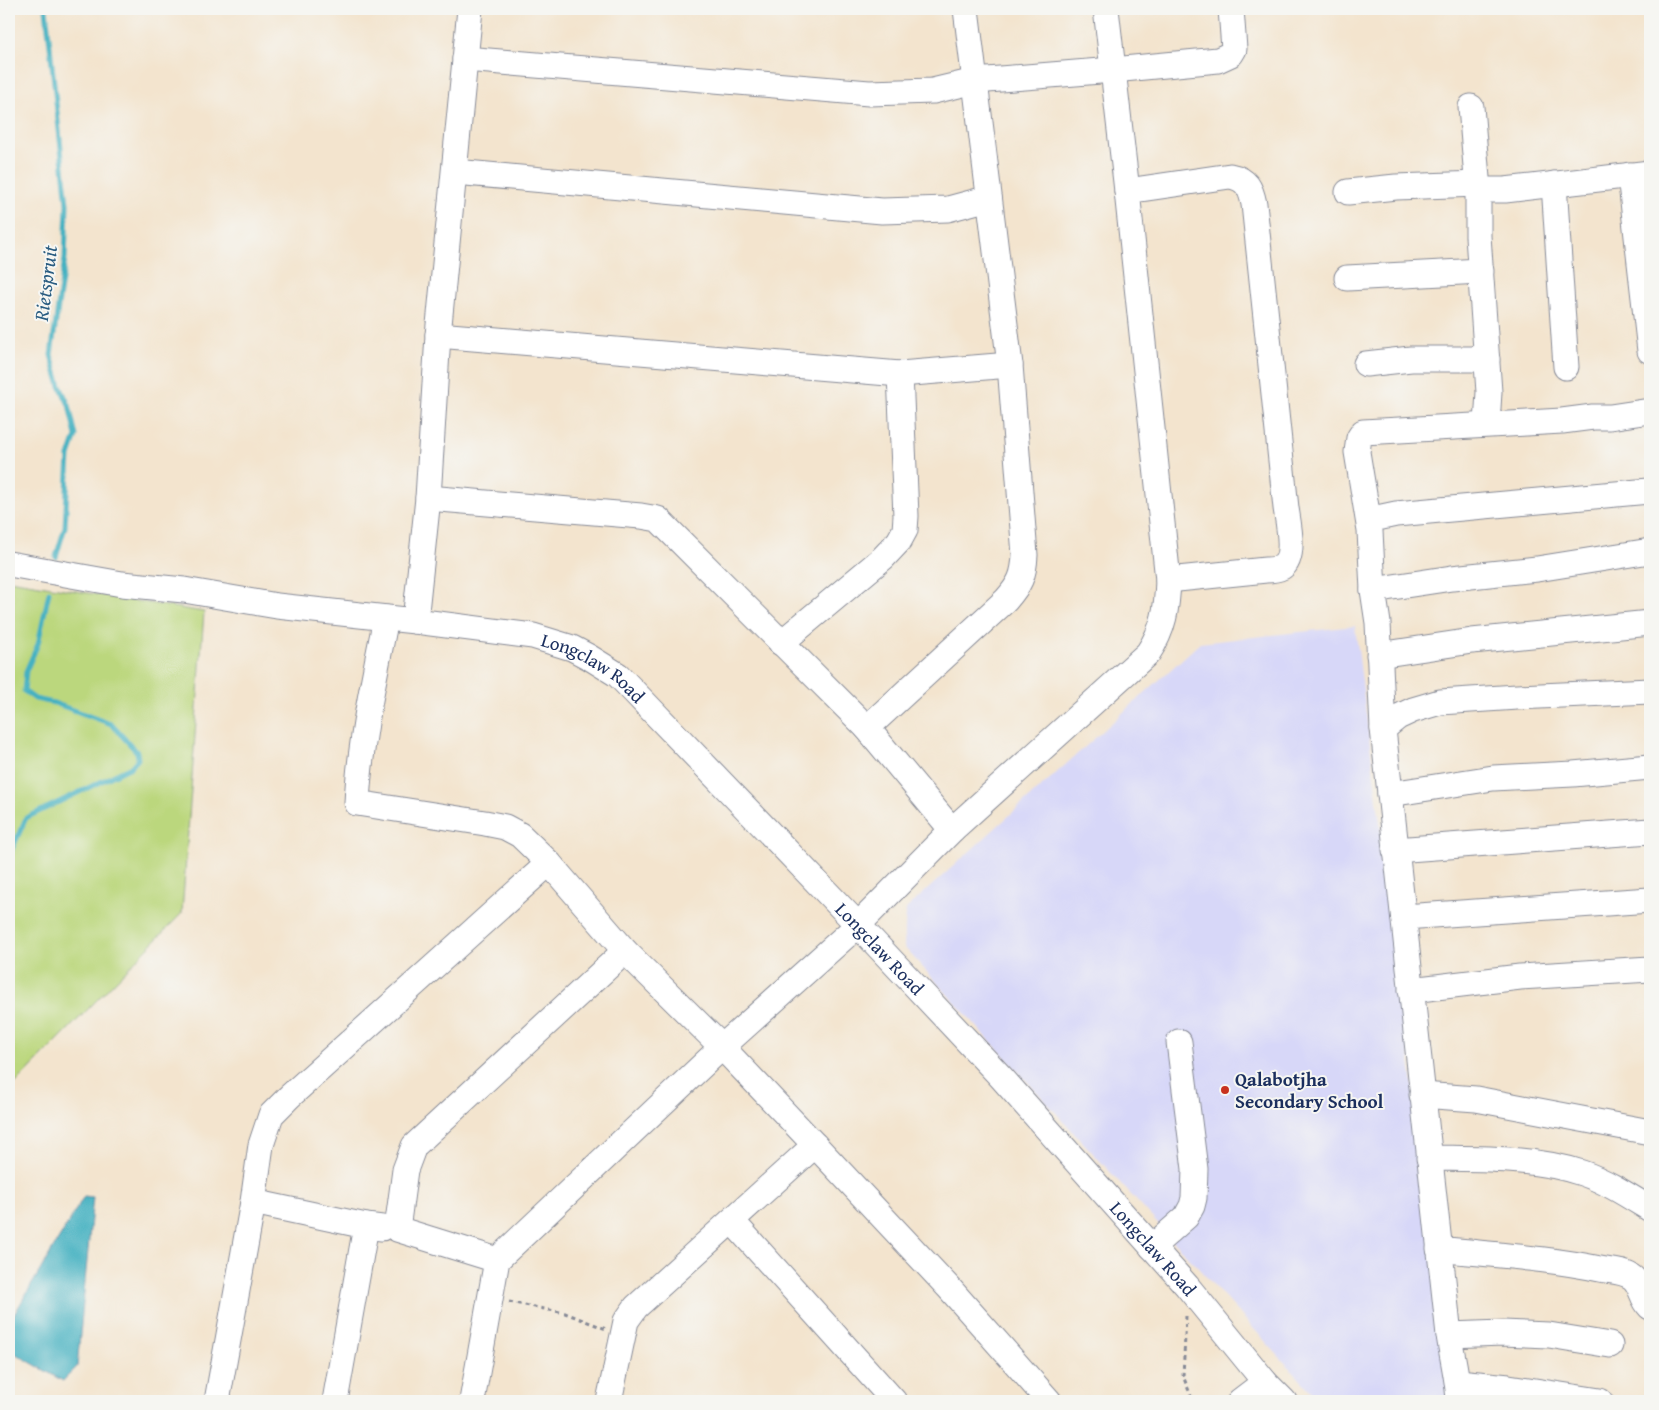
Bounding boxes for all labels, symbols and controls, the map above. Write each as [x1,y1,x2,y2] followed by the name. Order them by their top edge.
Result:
[26,243,64,324] water label: Rietspruit
[538,625,652,710] street label: Longclaw Road
[829,896,931,1002] street label: Longclaw Road
[1235,1065,1384,1115] place label: Qalabotjha Secondary School
[1219,1084,1231,1096] marker: Qalabotjha Secondary School
[1104,1195,1204,1302] street label: Longclaw Road

